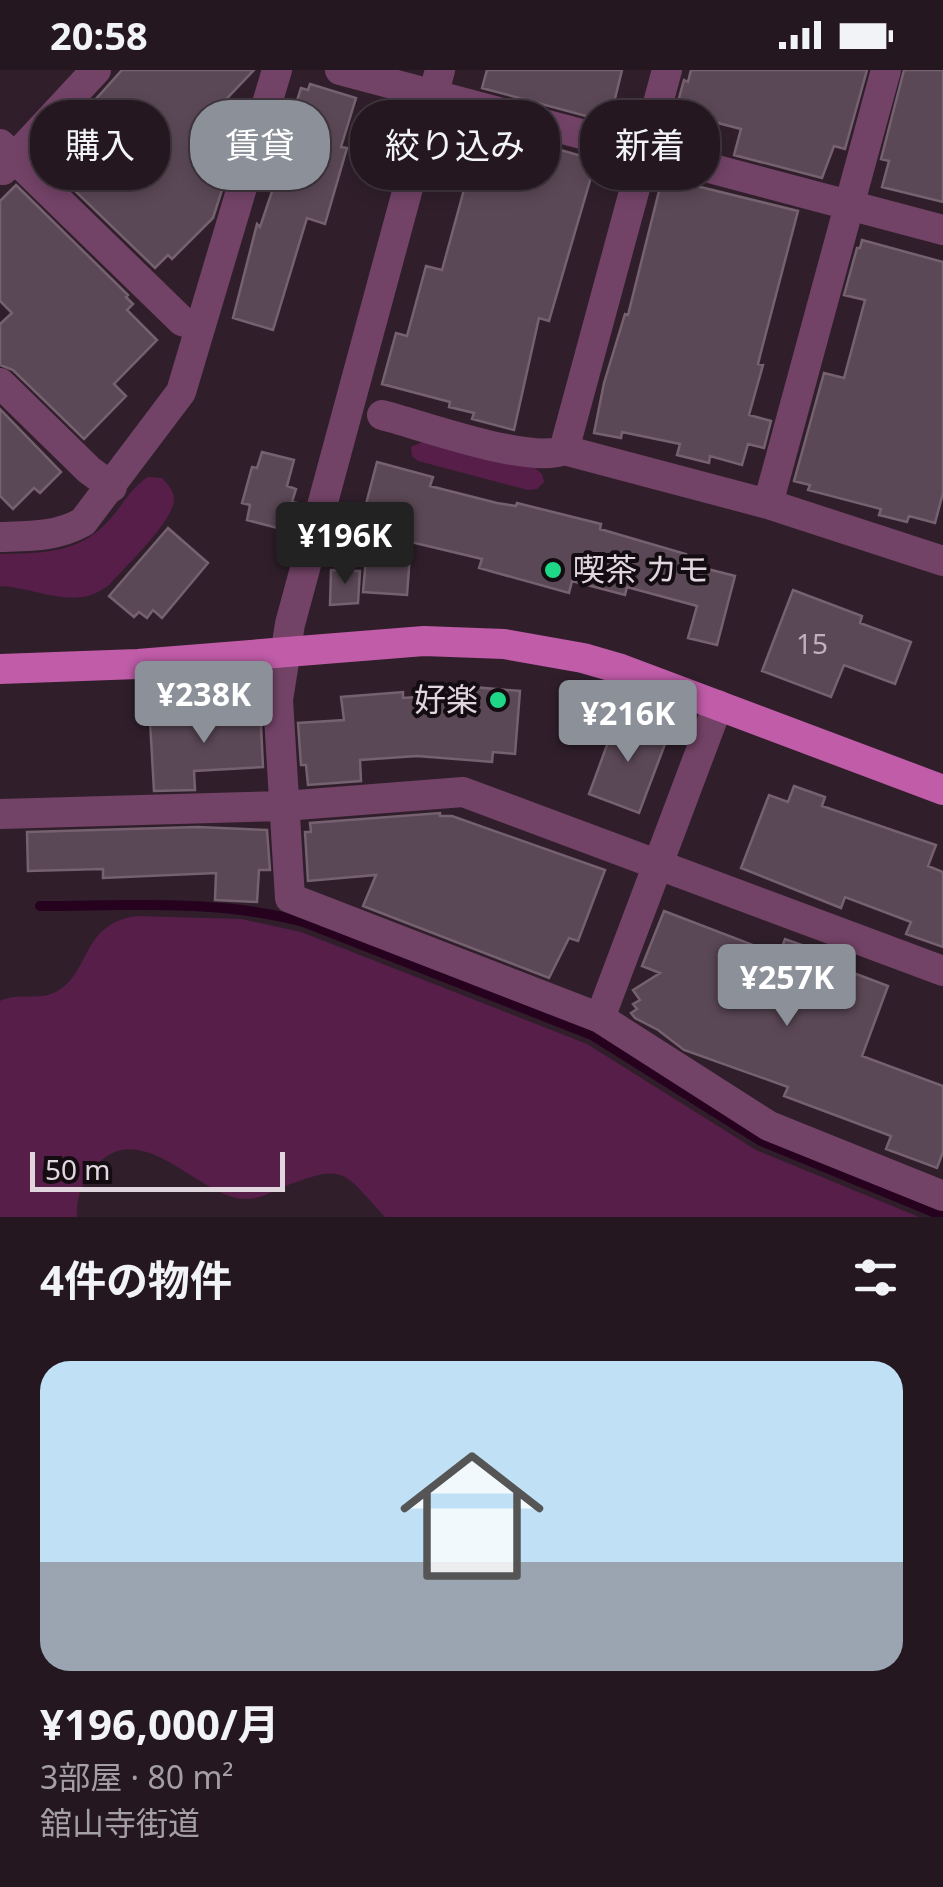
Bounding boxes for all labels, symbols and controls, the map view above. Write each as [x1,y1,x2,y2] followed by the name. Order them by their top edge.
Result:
[50,9,148,61] text: 20:58
[30,100,170,190] chip: 購入
[190,100,330,190] chip: 賃貸
[350,100,560,190] chip: 絞り込み
[580,100,720,190] chip: 新着
[275,502,415,587] pin: ¥196K
[298,513,392,556] text: ¥196K
[573,547,709,590] place label: 喫茶 カモ
[542,559,564,581] marker: 喫茶 カモ
[796,624,828,662] house number: 15
[134,661,274,746] pin: ¥238K
[157,672,251,715] text: ¥238K
[414,677,478,720] place label: 好楽
[558,680,698,765] pin: ¥216K
[487,689,509,711] marker: 好楽
[581,691,675,734] text: ¥216K
[717,944,857,1029] pin: ¥257K
[740,955,834,998] text: ¥257K
[30,1147,285,1192] scale bar
[45,1150,111,1188] text: 50 m
[848,1250,903,1305] icon: filters
[40,1251,232,1308] text: 4件の物件
[382,1426,562,1606] icon: home
[40,1695,280,1752] text: ¥196,000/月
[40,1755,234,1798] text: 3部屋 · 80 m²
[40,1801,200,1844] text: 舘山寺街道

